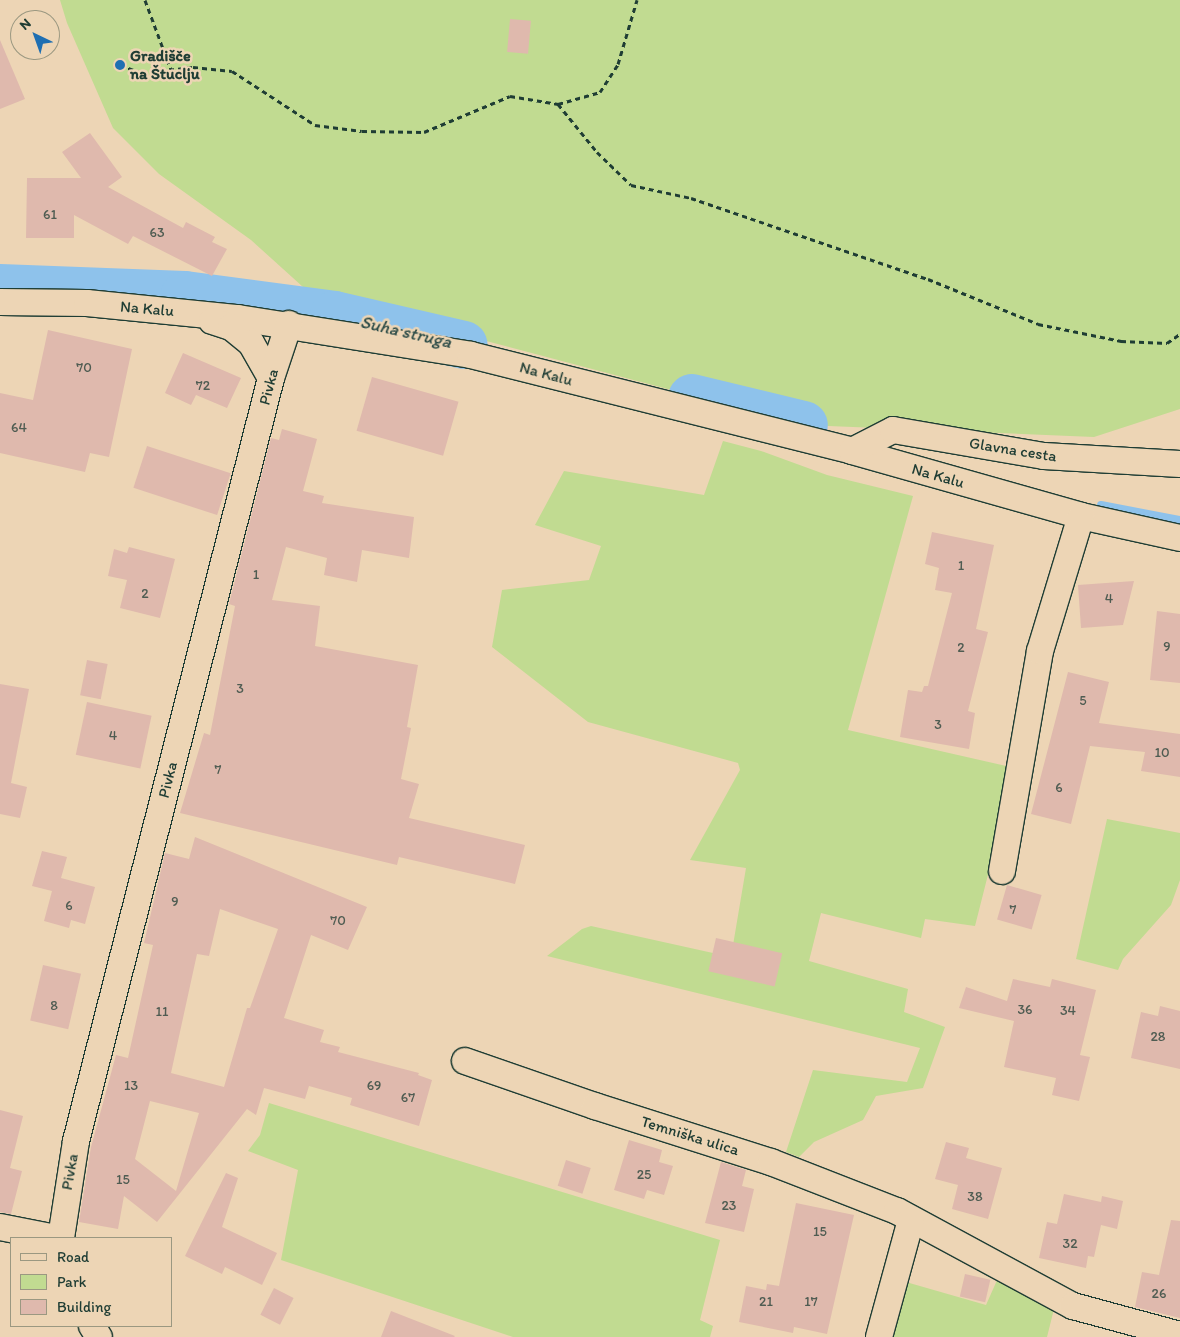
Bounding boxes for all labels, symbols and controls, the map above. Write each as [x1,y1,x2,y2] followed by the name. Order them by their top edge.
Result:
[10,10,60,60] north arrow
[16,15,34,34] text: N
[130,46,199,84] place label: Gradišče na Štuclju
[114,59,126,71] marker: Gradišče na Štuclju
[43,207,57,223] house number: 61
[149,225,165,241] house number: 63
[119,297,175,321] street label: Na Kalu
[358,311,454,353] water label: Suha struga
[517,358,575,390] street label: Na Kalu
[76,360,92,376] house number: 70
[255,367,283,407] street label: Pivka
[196,378,210,394] house number: 72
[11,420,27,436] house number: 64
[968,434,1058,466] street label: Glavna cesta
[909,459,967,493] street label: Na Kalu
[958,558,964,574] house number: 1
[253,567,259,583] house number: 1
[141,586,149,602] house number: 2
[1105,591,1113,607] house number: 4
[1163,639,1171,655] house number: 9
[957,640,965,656] house number: 2
[236,681,244,697] house number: 3
[1079,693,1087,709] house number: 5
[934,717,942,733] house number: 3
[109,728,117,744] house number: 4
[1154,745,1170,761] house number: 10
[154,760,182,800] street label: Pivka
[215,762,221,778] house number: 7
[1055,780,1063,796] house number: 6
[171,894,179,910] house number: 9
[65,898,73,914] house number: 6
[1010,902,1016,918] house number: 7
[330,913,346,929] house number: 70
[50,998,58,1014] house number: 8
[1017,1002,1033,1018] house number: 36
[1060,1003,1076,1019] house number: 34
[156,1004,168,1020] house number: 11
[1150,1029,1166,1045] house number: 28
[124,1078,138,1094] house number: 13
[367,1078,381,1094] house number: 69
[401,1090,415,1106] house number: 67
[639,1112,741,1160] street label: Temniška ulica
[57,1152,83,1192] street label: Pivka
[637,1167,651,1183] house number: 25
[116,1172,130,1188] house number: 15
[967,1189,983,1205] house number: 38
[722,1198,736,1214] house number: 23
[813,1224,827,1240] house number: 15
[1063,1236,1077,1252] house number: 32
[10,1237,172,1327] legend
[57,1248,89,1266] text: Road
[57,1273,87,1291] text: Park
[1152,1286,1166,1302] house number: 26
[759,1294,773,1310] house number: 21
[804,1294,818,1310] house number: 17
[57,1298,111,1316] text: Building

